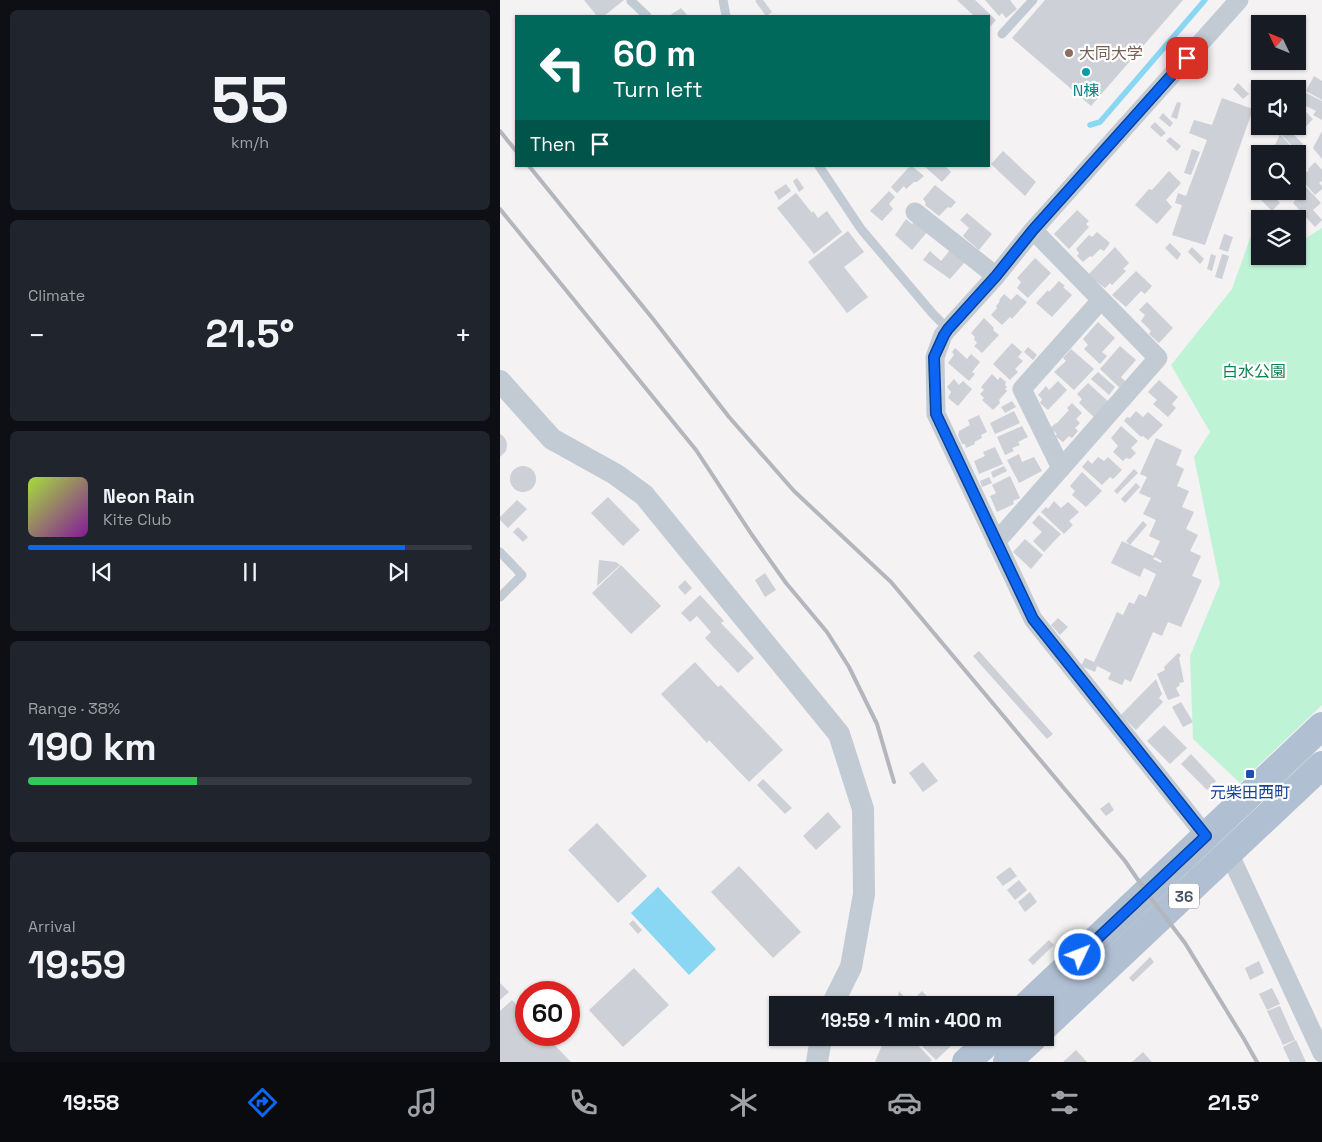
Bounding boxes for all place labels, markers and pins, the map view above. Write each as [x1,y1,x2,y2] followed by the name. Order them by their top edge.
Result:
[1166,37,1208,79] pin
[1079,43,1143,64] place label: 大同大学
[1063,47,1075,59] marker: 大同大学
[1080,66,1092,78] marker: N棟
[1073,80,1099,101] place label: N棟
[1244,768,1256,780] marker: 元柴田西町
[1210,782,1290,803] place label: 元柴田西町

